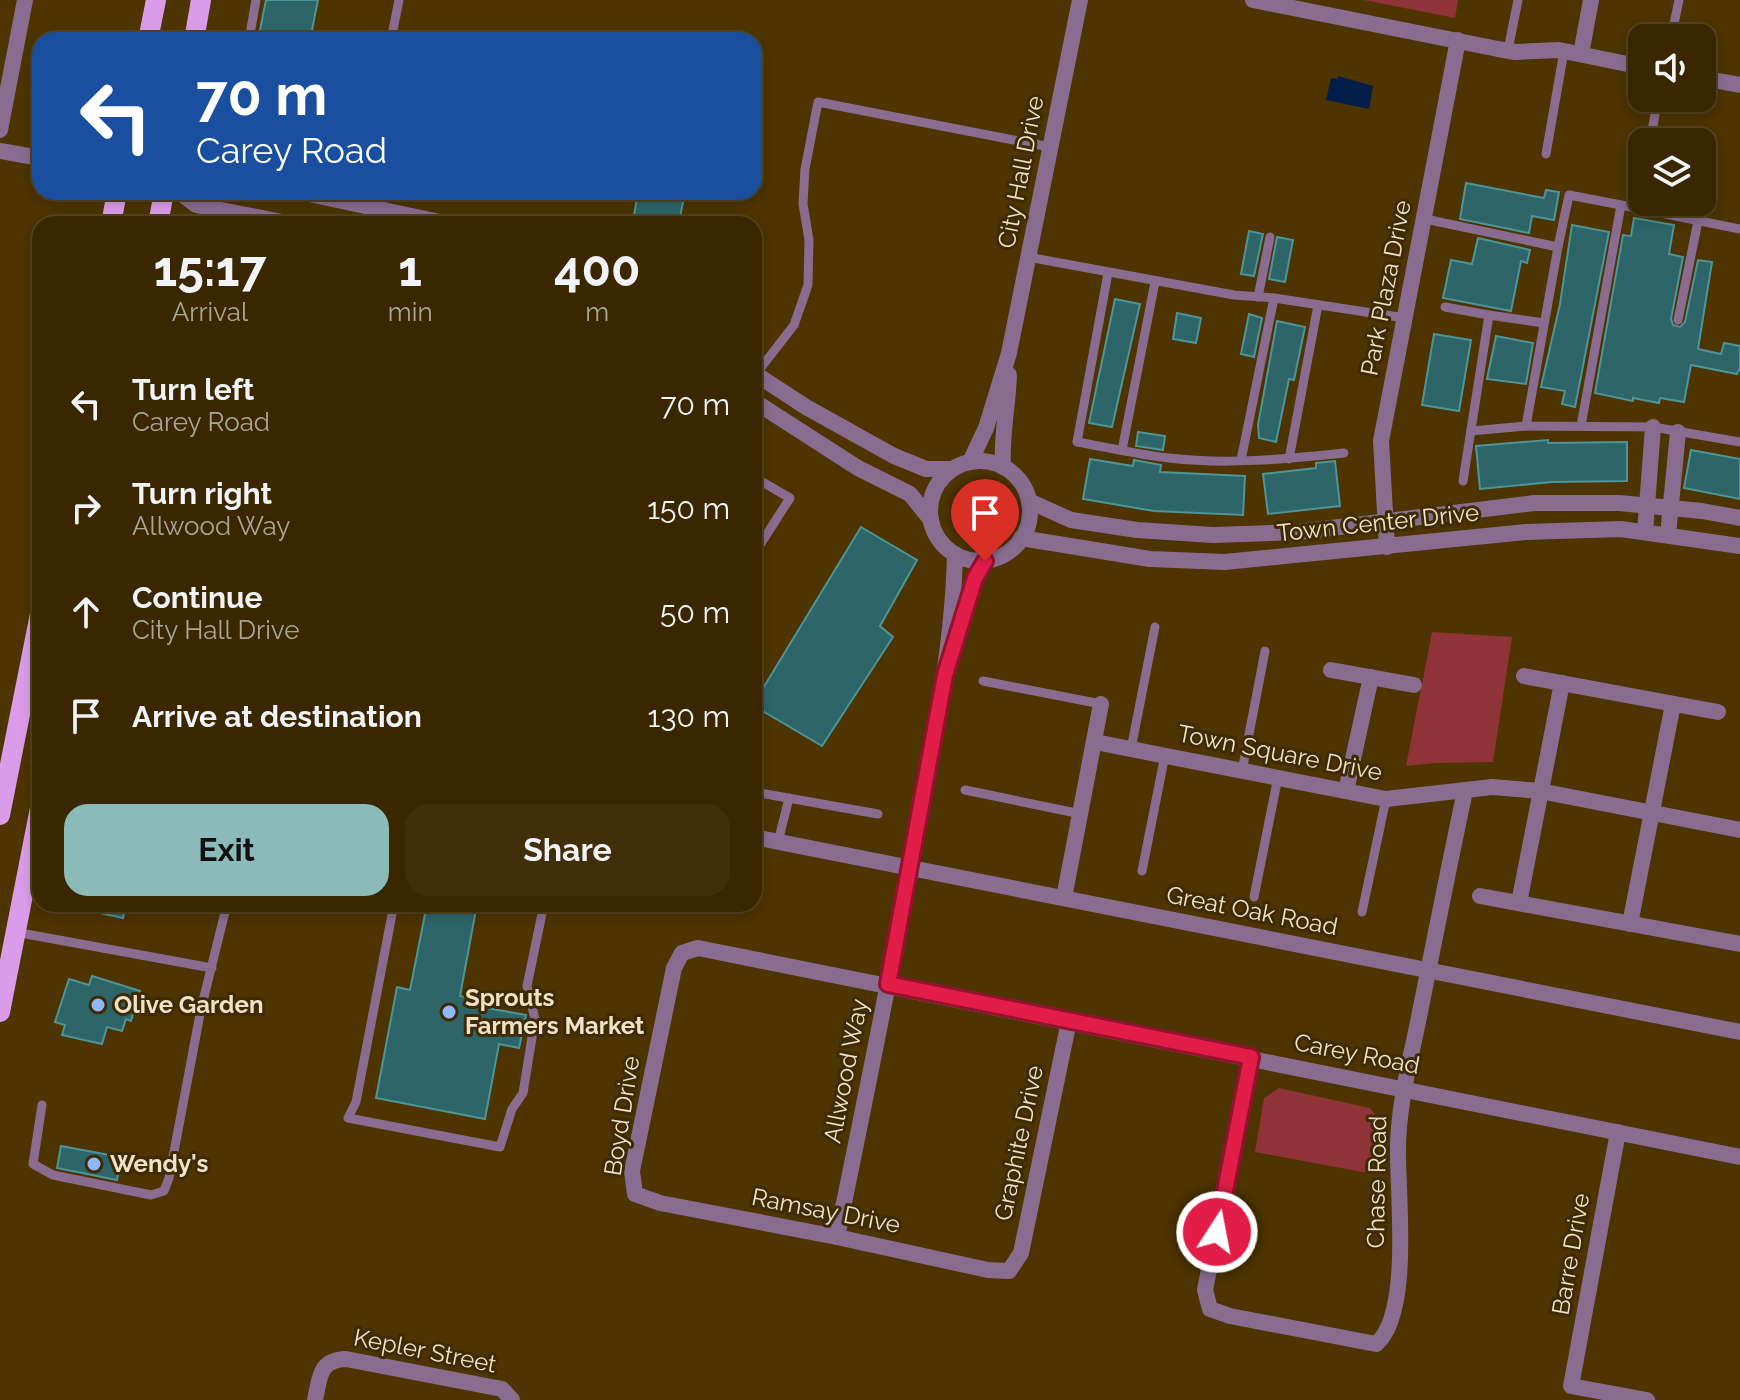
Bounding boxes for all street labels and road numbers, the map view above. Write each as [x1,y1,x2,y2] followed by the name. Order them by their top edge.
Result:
[992,93,1049,251] street label: City Hall Drive
[1354,198,1417,378] street label: Park Plaza Drive
[1275,497,1480,548] street label: Town Center Drive
[1175,718,1385,787] street label: Town Square Drive
[1164,880,1340,941] street label: Great Oak Road
[817,996,874,1145] street label: Allwood Way
[1292,1027,1422,1080] street label: Carey Road
[598,1054,645,1178] street label: Boyd Drive
[988,1063,1049,1223] street label: Graphite Drive
[1361,1115,1392,1249] street label: Chase Road
[749,1182,903,1239] street label: Ramsay Drive
[1546,1191,1595,1317] street label: Barre Drive
[351,1322,499,1379] street label: Kepler Street

